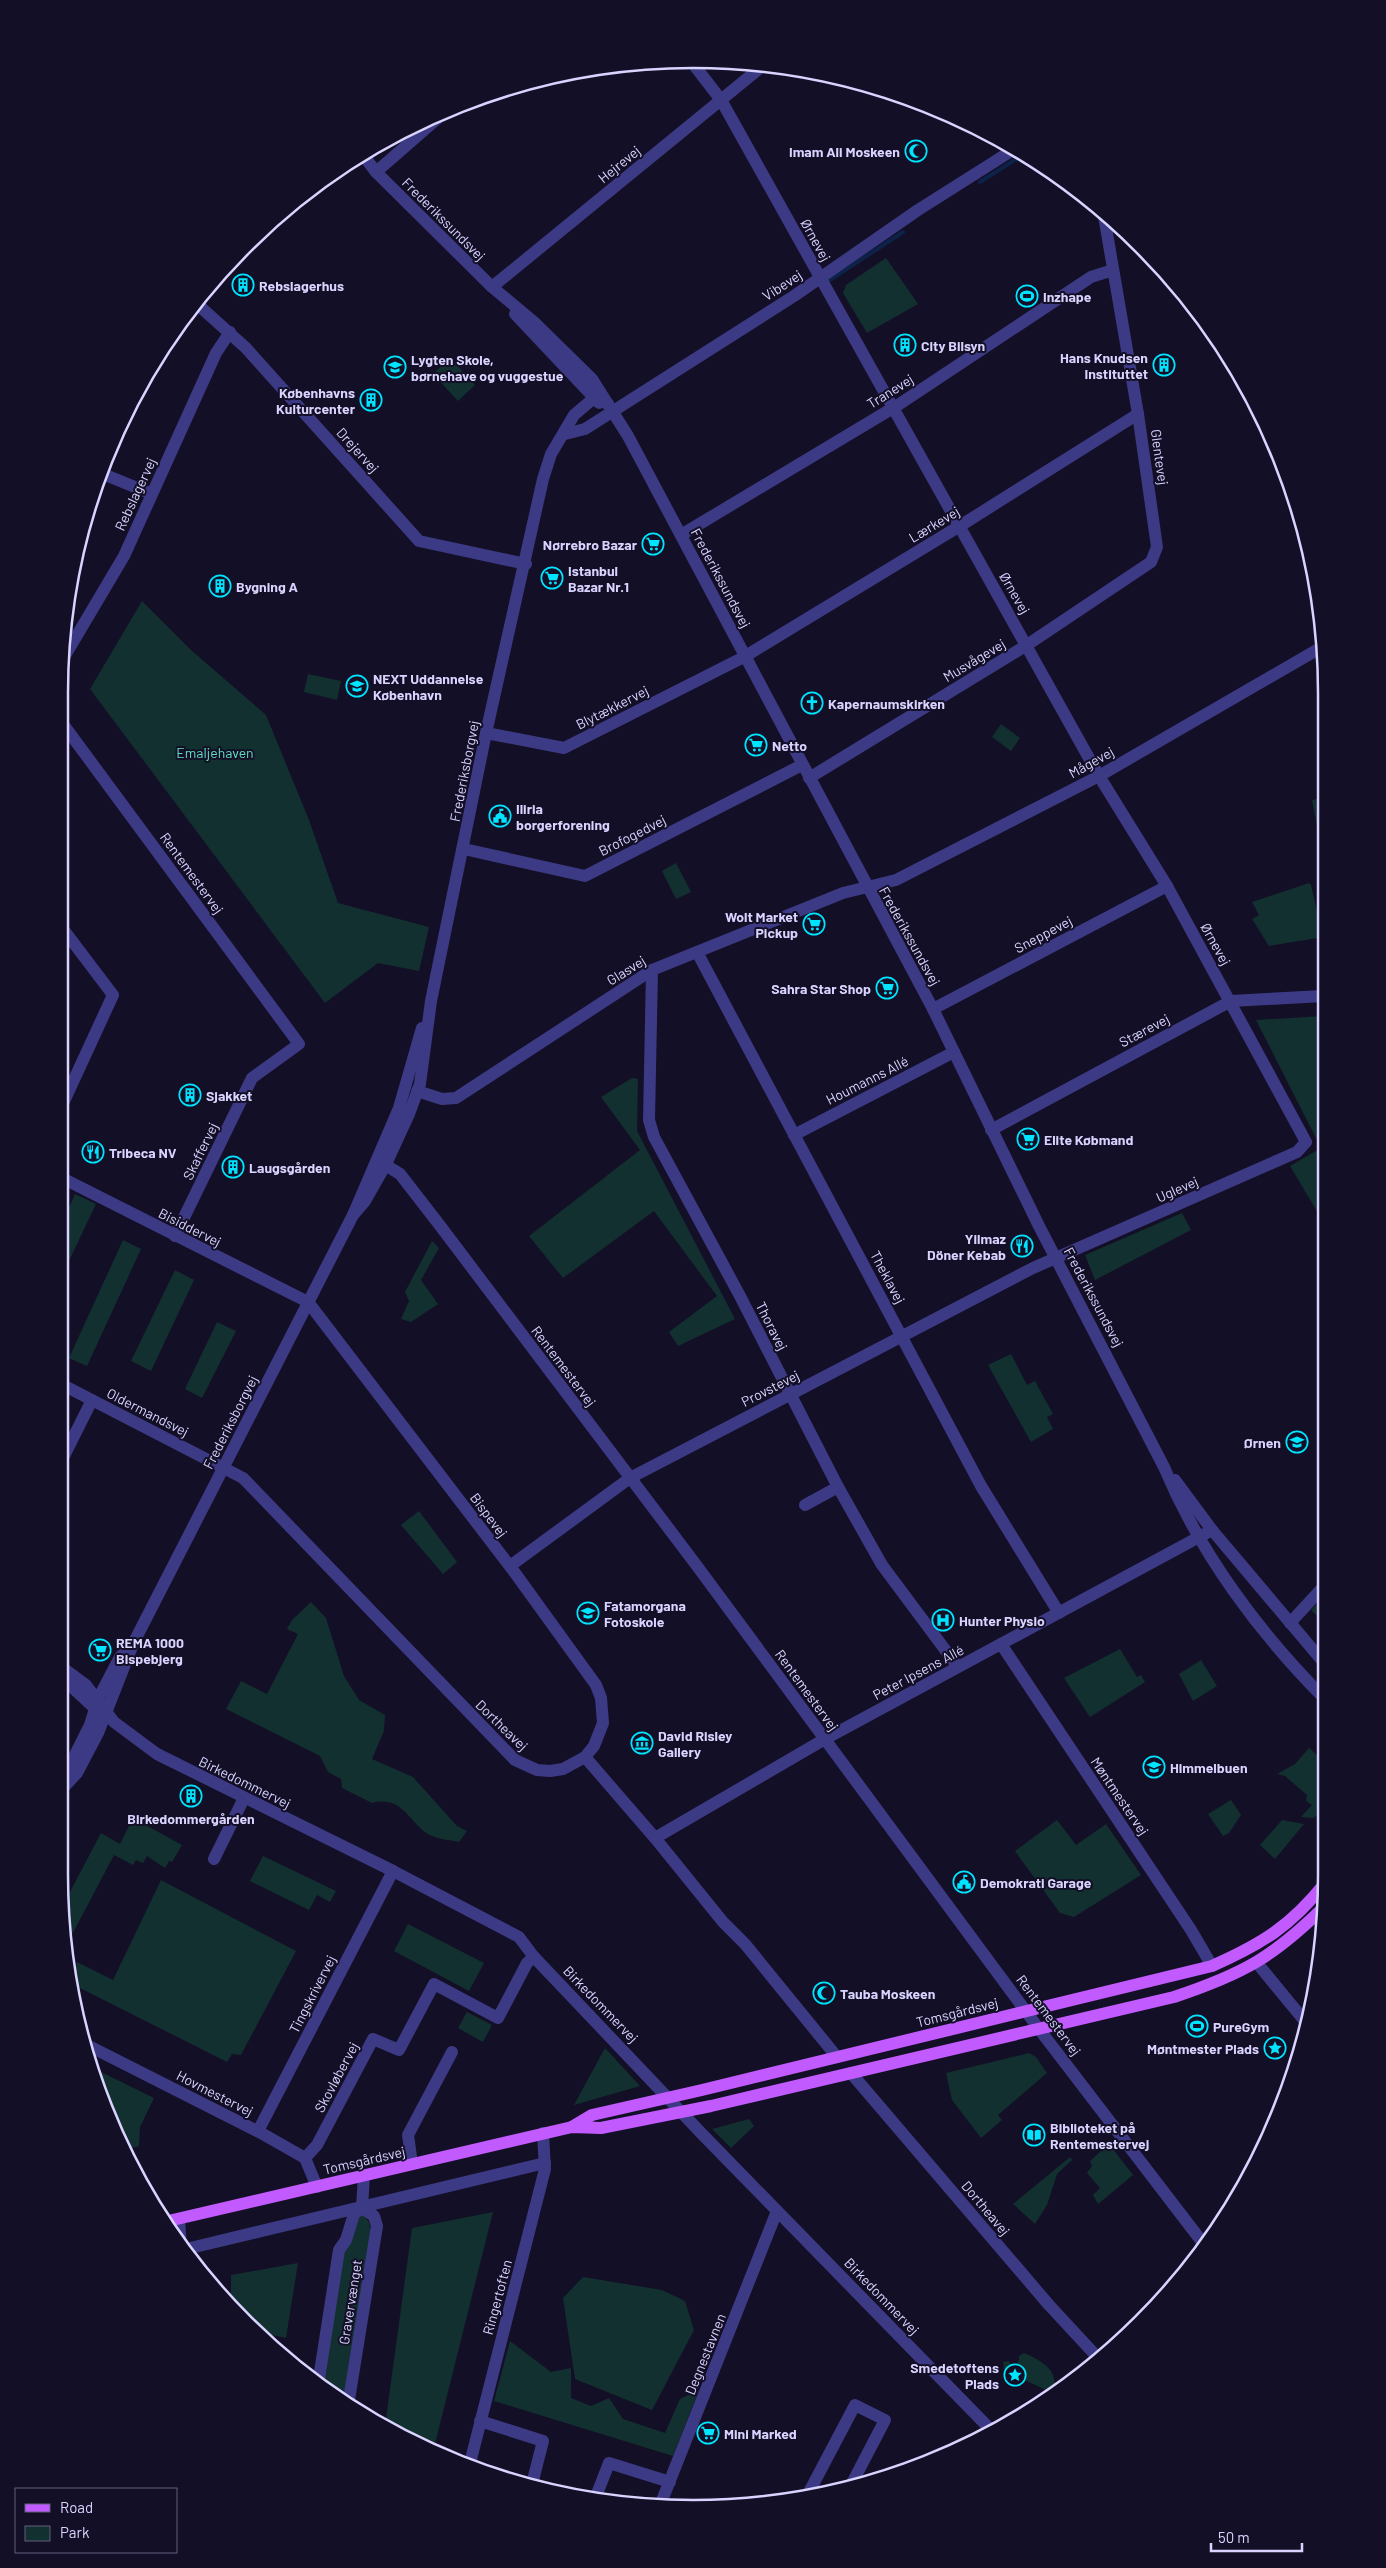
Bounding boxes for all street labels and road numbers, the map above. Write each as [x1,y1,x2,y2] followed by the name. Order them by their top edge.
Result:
[594,142,644,186] street label: Hejrevej
[399,174,489,264] street label: Frederikssundsvej
[797,216,835,264] street label: Ørnevej
[759,266,805,304] street label: Vibevej
[864,370,916,412] street label: Tranevej
[333,424,383,476] street label: Drejervej
[1148,428,1172,486] street label: Glentevej
[111,455,159,533] street label: Rebslagervej
[906,502,962,546] street label: Lærkevej
[688,525,754,631] street label: Frederikssundsvej
[996,569,1034,617] street label: Ørnevej
[940,635,1008,685] street label: Musvågevej
[573,681,651,733] street label: Blytækkervej
[446,719,482,823] street label: Frederiksborgvej
[1065,743,1117,781] street label: Mågevej
[596,811,668,859] street label: Brofogedvej
[157,829,227,917] street label: Rentemestervej
[876,884,944,988] street label: Frederikssundsvej
[1011,912,1075,956] street label: Sneppevej
[1197,920,1235,968] street label: Ørnevej
[603,952,649,988] street label: Glasvej
[1116,1010,1172,1050] street label: Stærevej
[823,1052,911,1108] street label: Houmanns Allé
[179,1120,221,1182] street label: Skaffervej
[1153,1172,1201,1206] street label: Uglevej
[156,1204,224,1250] street label: Bisiddervej
[1061,1244,1127,1350] street label: Frederikssundsvej
[867,1248,909,1306] street label: Theklavej
[753,1299,791,1353] street label: Thoravej
[528,1322,600,1410] street label: Rentemestervej
[738,1366,802,1410] street label: Provstevej
[199,1372,261,1472] street label: Frederiksborgvej
[104,1384,192,1440] street label: Oldermandsvej
[467,1489,511,1541] street label: Bispevej
[870,1641,966,1703] street label: Peter Ipsens Allé
[772,1646,842,1734] street label: Rentemestervej
[472,1696,532,1754] street label: Dortheavej
[196,1752,294,1812] street label: Birkedommervej
[1088,1754,1152,1838] street label: Møntmestervej
[285,1952,339,2036] street label: Tingskrivervej
[560,1962,642,2046] street label: Birkedommervej
[1013,1971,1085,2059] street label: Rentemestervej
[914,1994,1000,2030] street label: Tomsgårdsvej
[310,2039,362,2115] street label: Skovløbervej
[174,2066,256,2120] street label: Hovmestervej
[321,2142,407,2178] street label: Tomsgårdsvej
[958,2177,1014,2239] street label: Dortheavej
[841,2254,923,2338] street label: Birkedommervej
[479,2257,515,2337] street label: Ringertoften
[335,2258,365,2346] street label: Gravervænget
[681,2311,729,2397] street label: Degnestavnen

